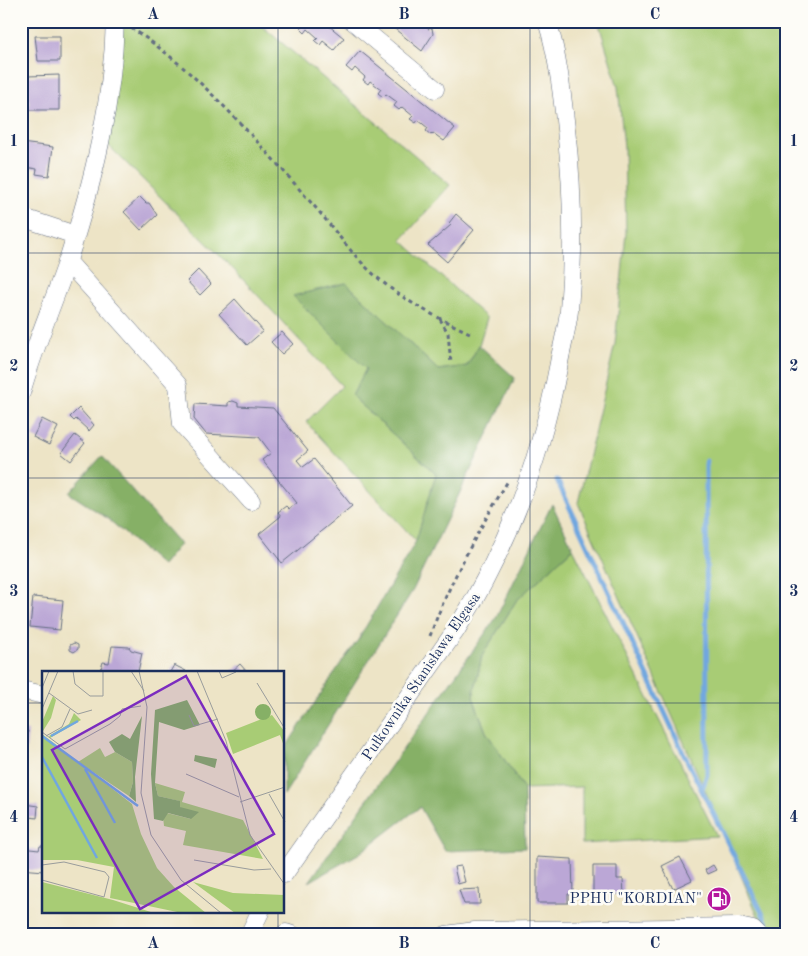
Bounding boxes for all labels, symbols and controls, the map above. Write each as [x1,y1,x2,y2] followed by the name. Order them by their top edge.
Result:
[147,7,159,23] text: A
[398,7,410,23] text: B
[650,7,660,23] text: C
[9,134,19,150] text: 1
[789,134,799,150] text: 1
[9,359,19,375] text: 2
[789,359,799,375] text: 2
[9,584,19,600] text: 3
[789,584,799,600] text: 3
[360,590,484,764] street label: Pułkownika Stanisława Elgasa
[42,671,285,914] inset map
[9,810,19,826] text: 4
[789,810,799,826] text: 4
[706,886,732,912] fuel station icon: PPHU "KORDIAN"
[569,892,702,907] place label: PPHU "KORDIAN"
[147,936,159,952] text: A
[398,936,410,952] text: B
[650,936,660,952] text: C

